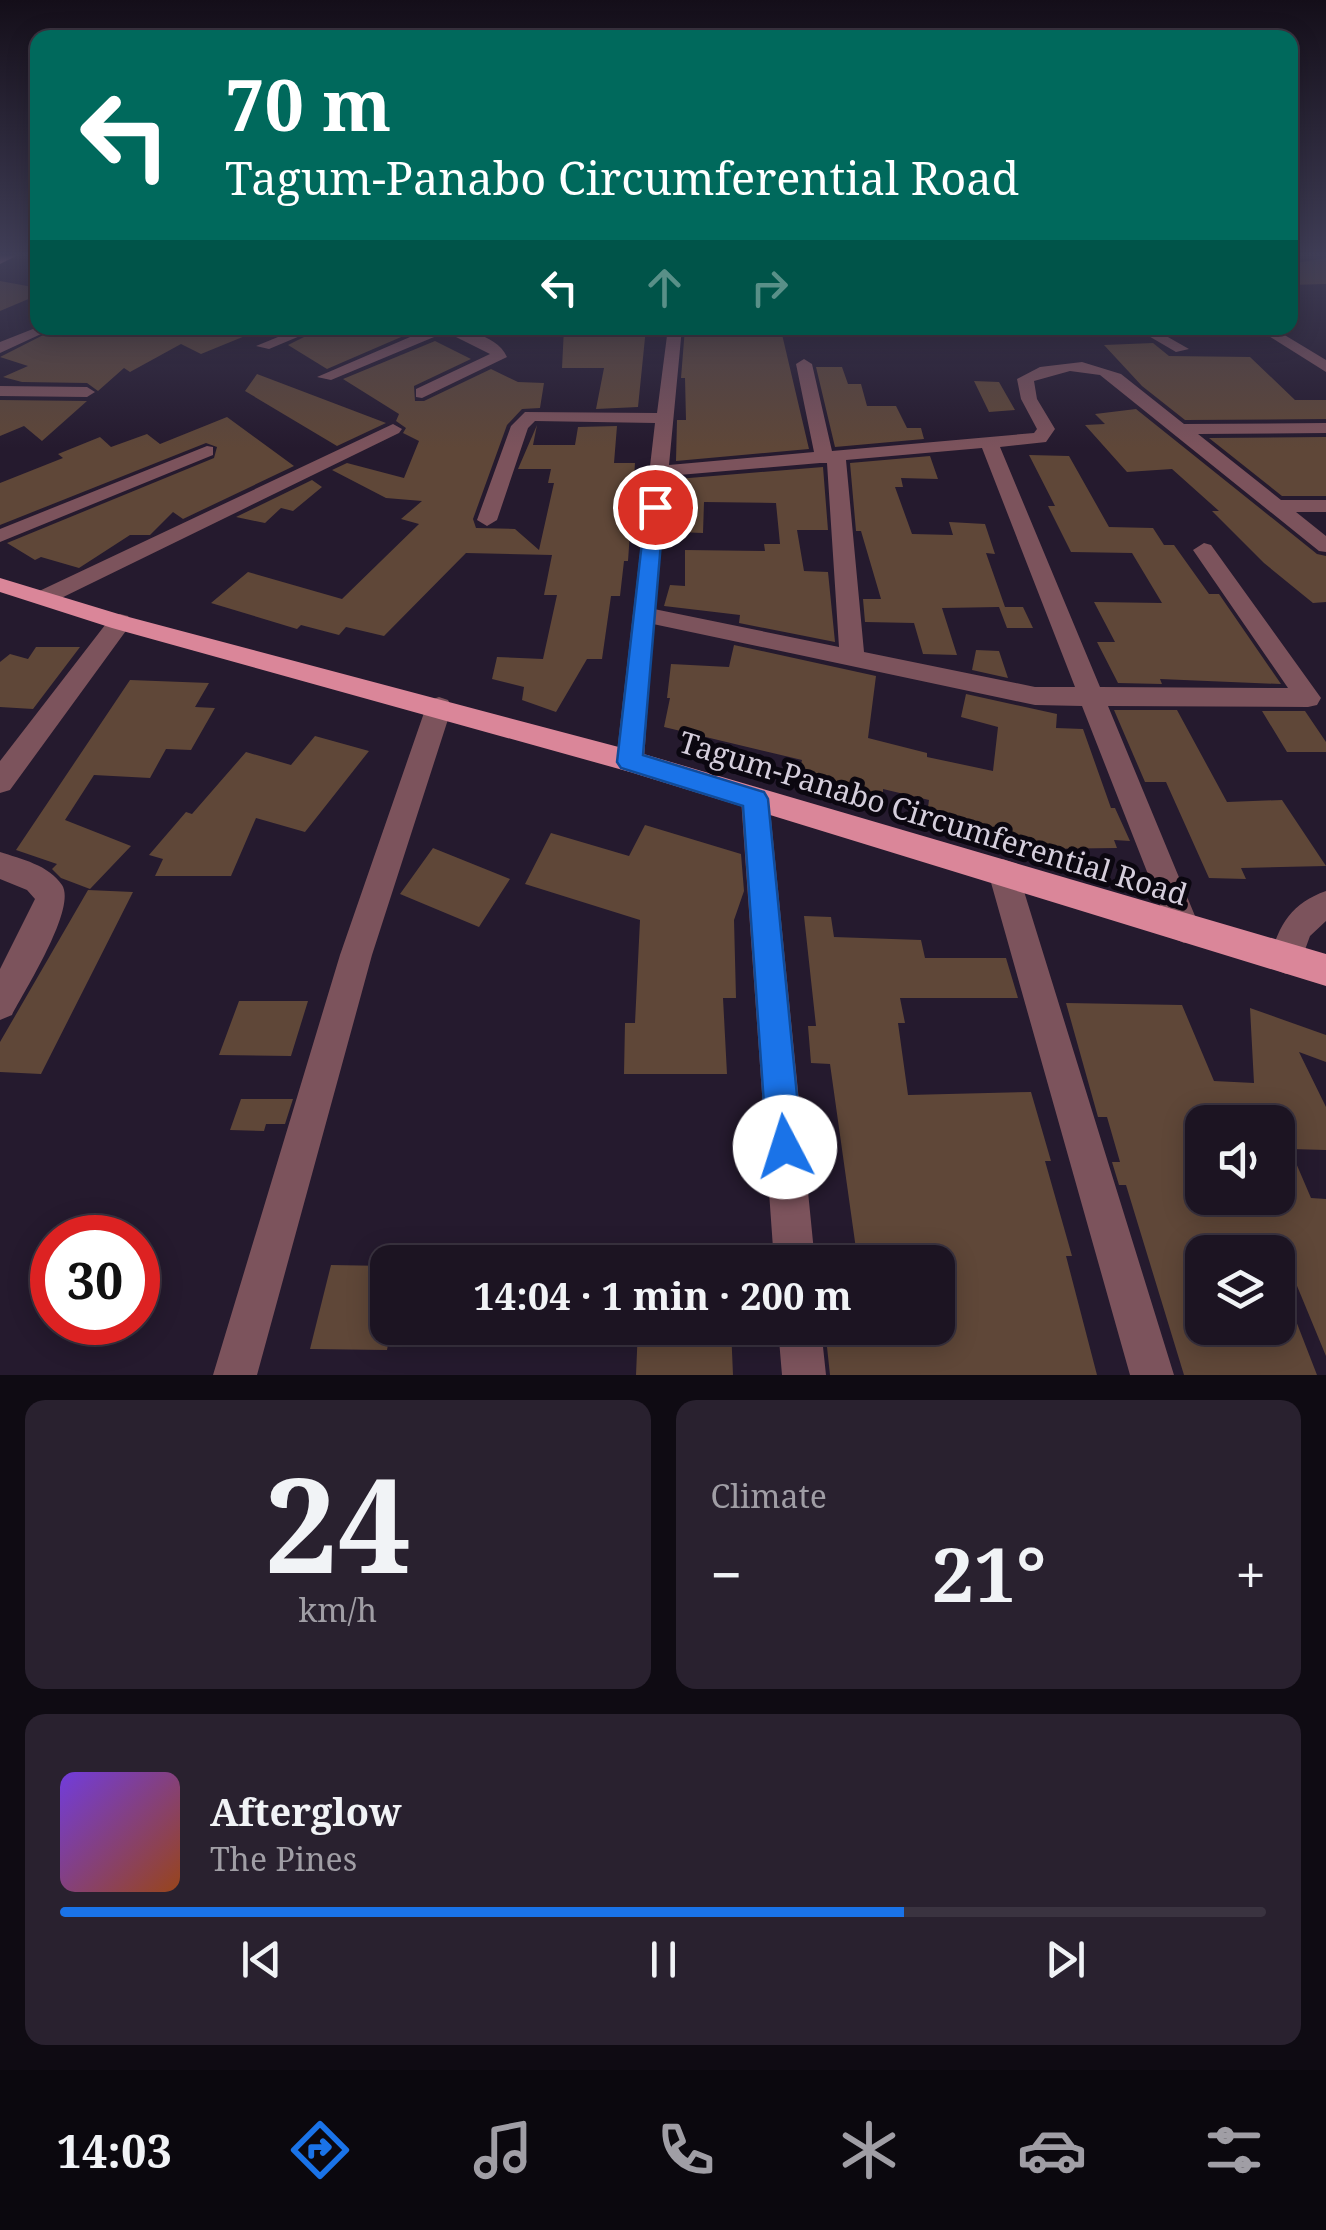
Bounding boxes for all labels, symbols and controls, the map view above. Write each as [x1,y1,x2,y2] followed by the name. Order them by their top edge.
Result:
[225,56,391,152] text: 70 m
[60,70,190,200] icon: left
[225,147,1019,208] text: Tagum-Panabo Circumferential Road
[532,260,587,315] icon: left
[637,260,692,315] icon: ahead
[742,260,797,315] icon: right
[613,465,698,550] pin
[628,480,683,535] icon: arrive
[674,721,1193,915] street label: Tagum-Panabo Circumferential Road
[733,1095,837,1199] position arrow
[1185,1105,1295,1345] map controls
[1185,1105,1295,1215] button: sound
[30,1215,160,1345] speed limit sign: 30
[1185,1235,1295,1345] button: layers
[473,1269,852,1321] text: 14:04 · 1 min · 200 m
[264,1434,411,1611] text: 24
[711,1474,827,1517] text: Climate
[931,1522,1046,1624] text: 21°
[711,1536,742,1611] text: −
[1235,1536,1266,1611] text: +
[299,1588,377,1631] text: km/h
[210,1785,402,1837] text: Afterglow
[210,1837,357,1880] text: The Pines
[234,1932,289,1987] icon: previous
[636,1932,691,1987] icon: pause
[1038,1932,1093,1987] icon: next
[285,2115,355,2185] icon: directions
[468,2115,538,2185] icon: music
[651,2115,721,2185] icon: phone
[834,2115,904,2185] icon: climate
[1017,2115,1087,2185] icon: car
[1199,2115,1269,2185] icon: filters
[56,2120,172,2181] text: 14:03

